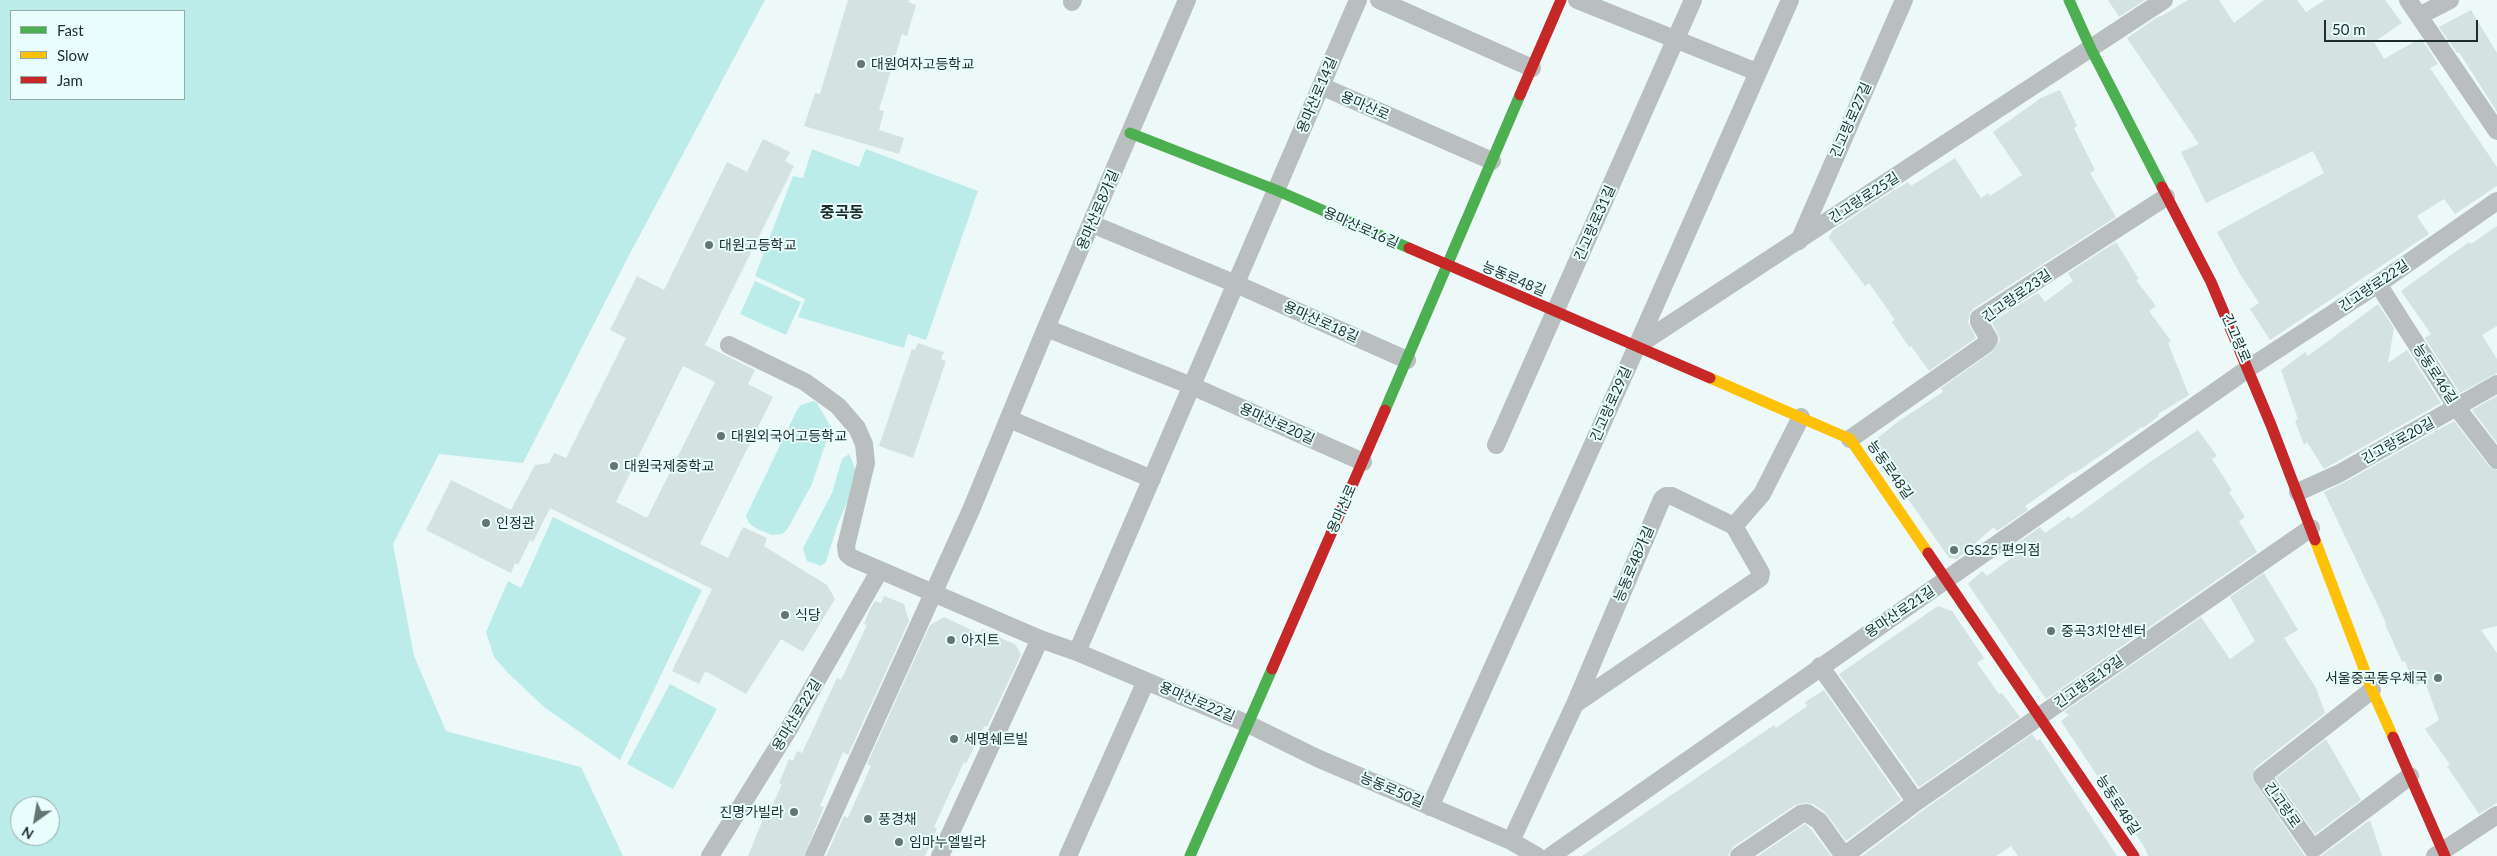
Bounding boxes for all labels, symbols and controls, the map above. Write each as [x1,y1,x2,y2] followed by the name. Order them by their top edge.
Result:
[10,10,185,100] legend
[2327,10,2481,42] scale bar
[2332,20,2366,38] text: 50 m
[57,21,84,39] text: Fast
[57,46,89,64] text: Slow
[1294,55,1340,135] street label: 용마산로14길
[871,56,974,72] place label: 대원여자고등학교
[855,58,867,70] marker: 대원여자고등학교
[57,71,83,89] text: Jam
[1827,80,1875,160] street label: 긴고랑로27길
[1338,88,1392,124] street label: 용마산로
[1074,167,1122,253] street label: 용마산로8가길
[1826,169,1902,227] street label: 긴고랑로25길
[1571,183,1619,263] street label: 긴고랑로31길
[820,203,864,223] district label: 중곡동
[1321,204,1401,252] street label: 용마산로16길
[719,237,796,253] place label: 대원고등학교
[703,239,715,251] marker: 대원고등학교
[2336,256,2412,316] street label: 긴고랑로22길
[1480,258,1548,300] street label: 능동로48길
[1979,266,2055,326] street label: 긴고랑로23길
[1281,298,1361,346] street label: 용마산로18길
[2218,311,2254,365] street label: 긴고랑로
[2410,341,2460,407] street label: 능동로46길
[1587,364,1635,444] street label: 긴고랑로29길
[1237,400,1317,448] street label: 용마산로20길
[2359,414,2437,468] street label: 긴고랑로20길
[731,428,847,444] place label: 대원외국어고등학교
[715,430,727,442] marker: 대원외국어고등학교
[1864,437,1916,503] street label: 능동로48길
[624,458,714,474] place label: 대원국제중학교
[608,460,620,472] marker: 대원국제중학교
[1324,482,1360,536] street label: 용마산로
[496,515,535,531] place label: 인정관
[480,517,492,529] marker: 인정관
[1611,524,1657,604] street label: 능동로48가길
[1964,542,2040,558] place label: GS25 편의점
[1948,544,1960,556] marker: GS25 편의점
[1862,582,1938,642] street label: 용마산로21길
[795,607,821,623] place label: 식당
[779,609,791,621] marker: 식당
[2061,623,2146,639] place label: 중곡3치안센터
[2045,625,2057,637] marker: 중곡3치안센터
[961,632,1000,648] place label: 아지트
[945,634,957,646] marker: 아지트
[2051,652,2127,712] street label: 긴고랑로19길
[2325,670,2428,686] place label: 서울중곡동우체국
[2432,672,2444,684] marker: 서울중곡동우체국
[769,676,825,754] street label: 용마산로22길
[1157,679,1237,725] street label: 용마산로22길
[964,731,1028,747] place label: 세명쉐르빌
[948,733,960,745] marker: 세명쉐르빌
[1358,769,1426,811] street label: 능동로50길
[2093,772,2143,838] street label: 능동로48길
[2260,779,2304,831] street label: 긴고랑로
[10,796,60,846] north arrow
[720,804,784,820] place label: 진명가빌라
[788,806,800,818] marker: 진명가빌라
[878,811,917,827] place label: 풍경채
[862,813,874,825] marker: 풍경채
[18,823,36,843] text: N
[909,834,986,850] place label: 임마누엘빌라
[893,836,905,848] marker: 임마누엘빌라

